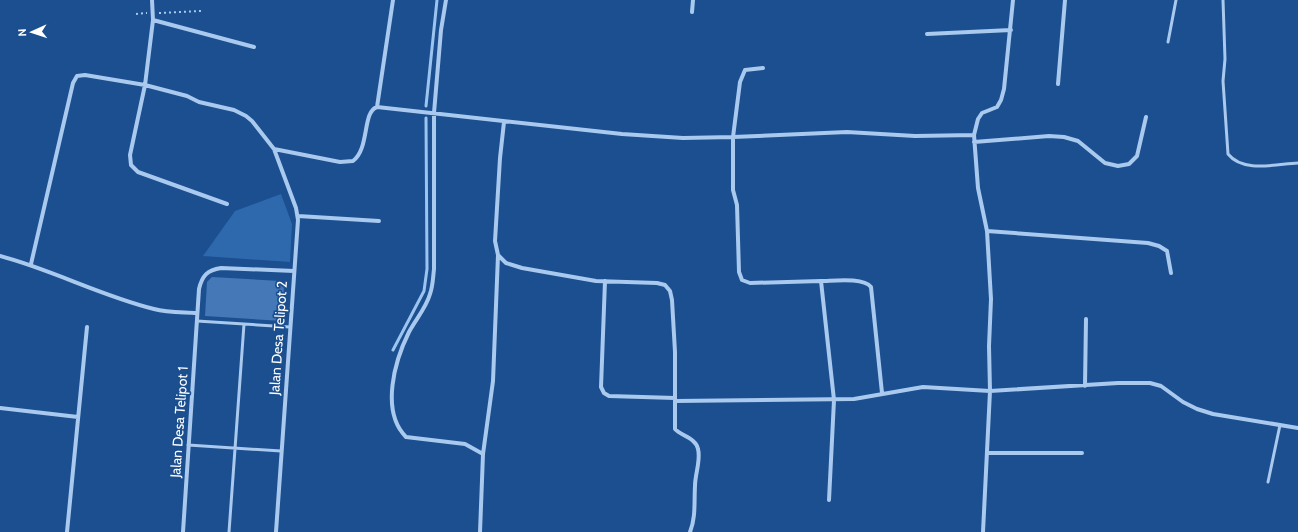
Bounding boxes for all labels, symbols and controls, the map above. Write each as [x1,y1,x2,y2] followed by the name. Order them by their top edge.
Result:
[12,12,52,52] north arrow
[15,28,29,37] text: N
[265,280,291,397] street label: Jalan Desa Telipot 2
[166,366,192,479] street label: Jalan Desa Telipot 1

